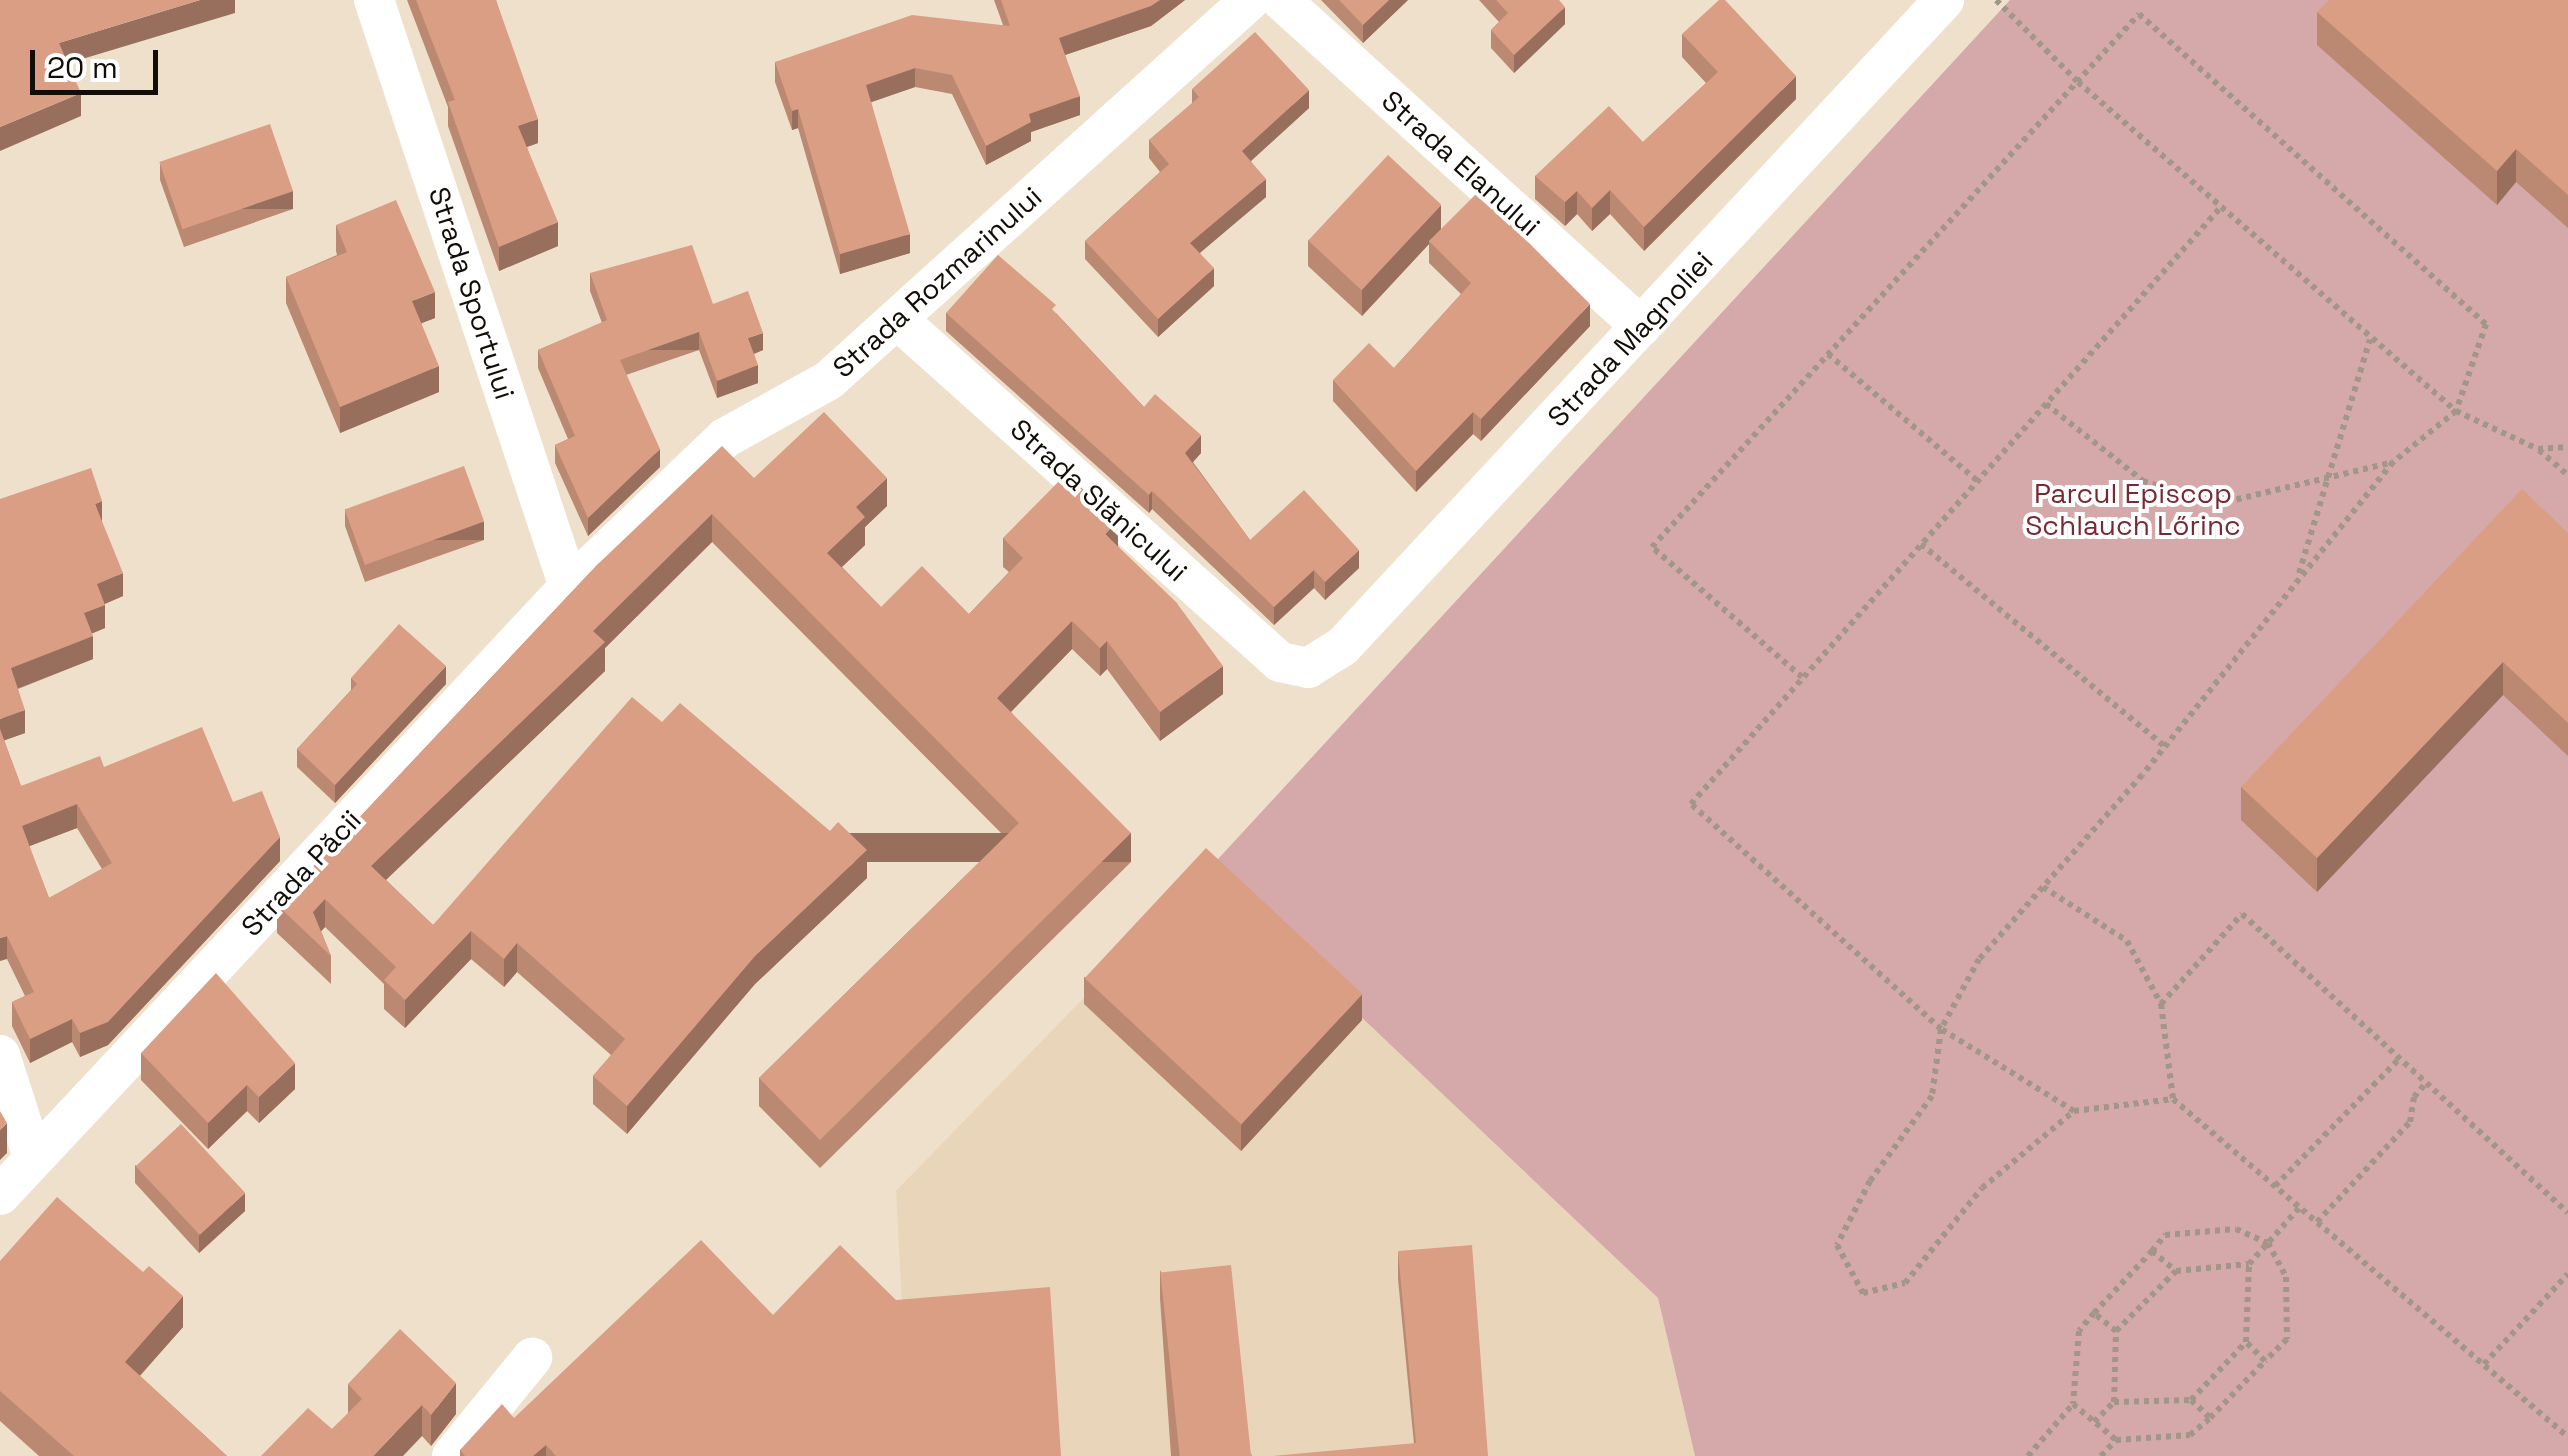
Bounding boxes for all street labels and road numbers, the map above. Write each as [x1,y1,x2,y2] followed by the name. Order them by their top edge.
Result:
[1375,83,1547,243] street label: Strada Elanului
[826,180,1048,384] street label: Strada Rozmarinului
[422,183,522,403] street label: Strada Sportului
[1540,245,1720,433] street label: Strada Magnoliei
[1004,412,1194,588] street label: Strada Slănicului
[234,803,368,943] street label: Strada Păcii

